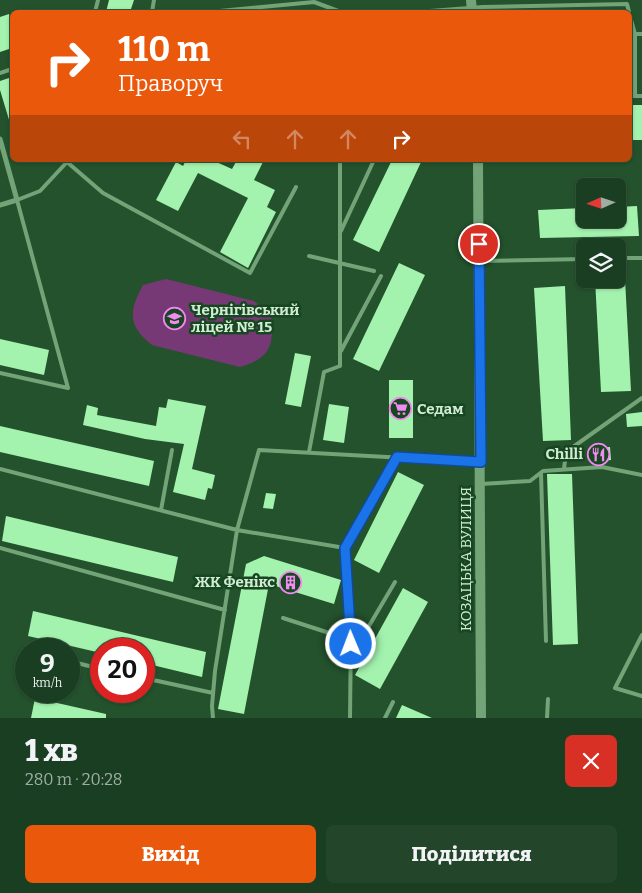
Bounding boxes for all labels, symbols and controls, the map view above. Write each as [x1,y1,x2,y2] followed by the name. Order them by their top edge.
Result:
[118,28,210,70] text: 110 m
[35,30,100,95] icon: right
[118,70,223,97] text: Праворуч
[228,125,256,153] icon: left
[281,125,309,153] icon: ahead
[334,125,362,153] icon: ahead
[387,125,415,153] icon: right
[576,178,626,228] north arrow
[576,178,626,288] map controls
[458,223,500,265] pin
[465,230,493,258] icon: arrive
[576,238,626,288] button: layers
[191,301,299,336] place label: Чернігівський ліцей № 15
[163,307,187,331] school or university icon: Чернігівський ліцей № 15
[389,397,413,421] supermarket icon: Седам
[417,400,464,418] place label: Седам
[587,442,611,466] restaurant icon: Chilli
[545,445,583,463] place label: Chilli
[457,487,475,631] street label: КОЗАЦЬКА ВУЛИЦЯ
[279,570,303,594] building icon: ЖК Фенікс
[194,573,275,591] place label: ЖК Фенікс
[324,617,376,669] position arrow
[90,638,155,703] speed limit sign: 20
[40,649,55,679] text: 9
[33,676,62,690] text: km/h
[25,733,78,769] text: 1 хв
[565,735,617,787] button: close
[25,770,122,789] text: 280 m · 20:28
[25,825,316,883] button: Вихід
[326,825,617,883] button: Поділитися

